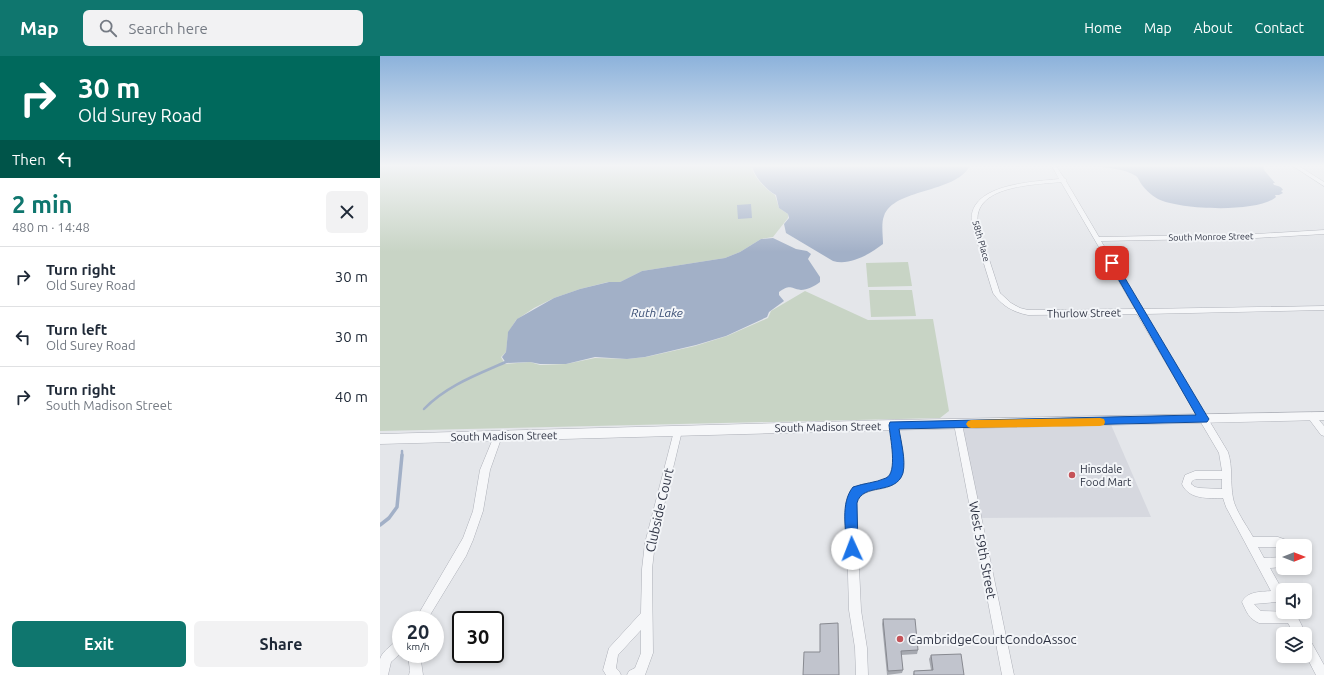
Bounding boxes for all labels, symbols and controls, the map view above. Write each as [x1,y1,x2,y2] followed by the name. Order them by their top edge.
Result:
[83,10,363,46] search box
[20,17,59,39] text: Map
[97,17,119,39] icon: search
[129,20,208,37] text: Search here
[1084,20,1122,36] text: Home
[1144,20,1172,36] text: Map
[1194,20,1233,36] text: About
[1255,20,1304,36] text: Contact
[12,72,64,124] icon: right
[78,72,140,103] text: 30 m
[78,105,202,125] text: Old Surey Road
[54,148,76,170] icon: left
[12,151,46,168] text: Then
[12,191,73,218] text: 2 min
[326,191,368,233] button: close
[970,219,992,263] street label: 58th Place
[12,220,90,234] text: 480 m · 14:48
[1168,231,1254,243] street label: South Monroe Street
[1095,246,1129,280] pin
[1101,252,1123,274] icon: arrive
[46,261,116,278] text: Turn right
[12,266,34,288] icon: right
[335,268,368,285] text: 30 m
[46,278,136,292] text: Old Surey Road
[631,306,683,319] water label: Ruth Lake
[1047,306,1122,320] street label: Thurlow Street
[46,321,107,338] text: Turn left
[12,326,34,348] icon: left
[335,328,368,345] text: 30 m
[46,338,136,352] text: Old Surey Road
[46,381,116,398] text: Turn right
[12,386,34,408] icon: right
[335,388,368,405] text: 40 m
[46,398,172,412] text: South Madison Street
[775,420,882,434] street label: South Madison Street
[451,429,558,443] street label: South Madison Street
[1080,463,1132,488] place label: Hinsdale Food Mart
[643,467,675,553] street label: Clubside Court
[1067,470,1077,480] marker: Hinsdale Food Mart
[967,500,999,600] street label: West 59th Street
[831,528,873,570] position arrow
[1276,539,1312,575] north arrow
[1276,539,1312,663] map controls
[1276,583,1312,619] button: sound
[452,611,504,663] speed limit sign: 30
[407,620,429,643] text: 20
[12,621,186,667] button: Exit
[194,621,368,667] button: Share
[1276,627,1312,663] button: layers
[908,632,1077,646] place label: CambridgeCourtCondoAssoc
[895,634,905,644] marker: CambridgeCourtCondoAssoc
[406,641,430,652] text: km/h

